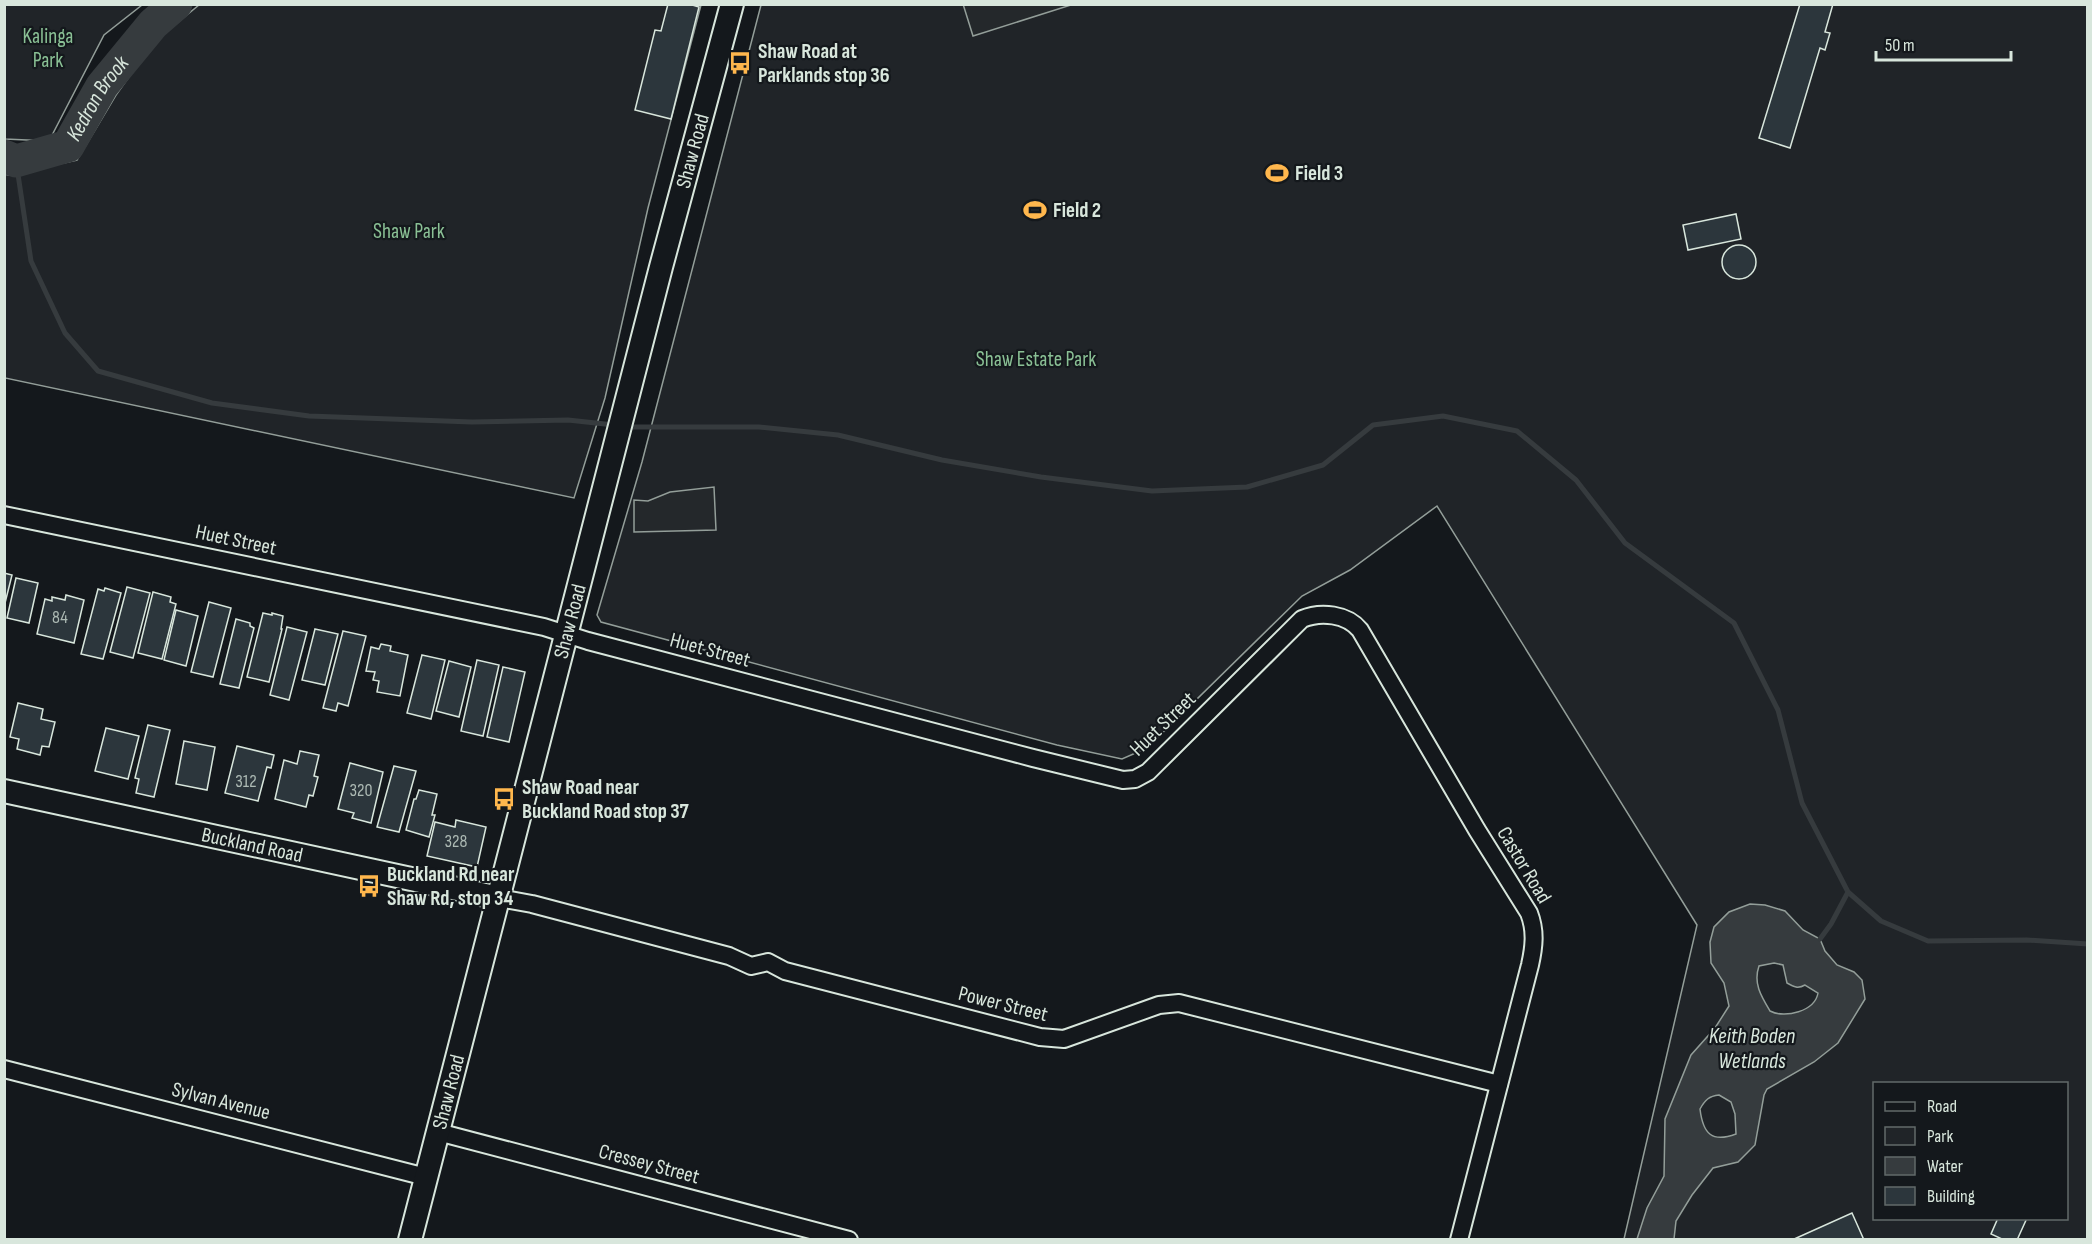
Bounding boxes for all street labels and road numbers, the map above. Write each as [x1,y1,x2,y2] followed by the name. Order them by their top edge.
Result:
[670,111,714,191] street label: Shaw Road
[193,519,279,561] street label: Huet Street
[548,581,591,661] street label: Shaw Road
[667,627,753,673] street label: Huet Street
[1125,687,1201,761] street label: Huet Street
[199,822,305,868] street label: Buckland Road
[1491,822,1557,908] street label: Castor Road
[956,981,1050,1027] street label: Power Street
[427,1052,470,1132] street label: Shaw Road
[169,1077,273,1125] street label: Sylvan Avenue
[596,1139,702,1189] street label: Cressey Street

